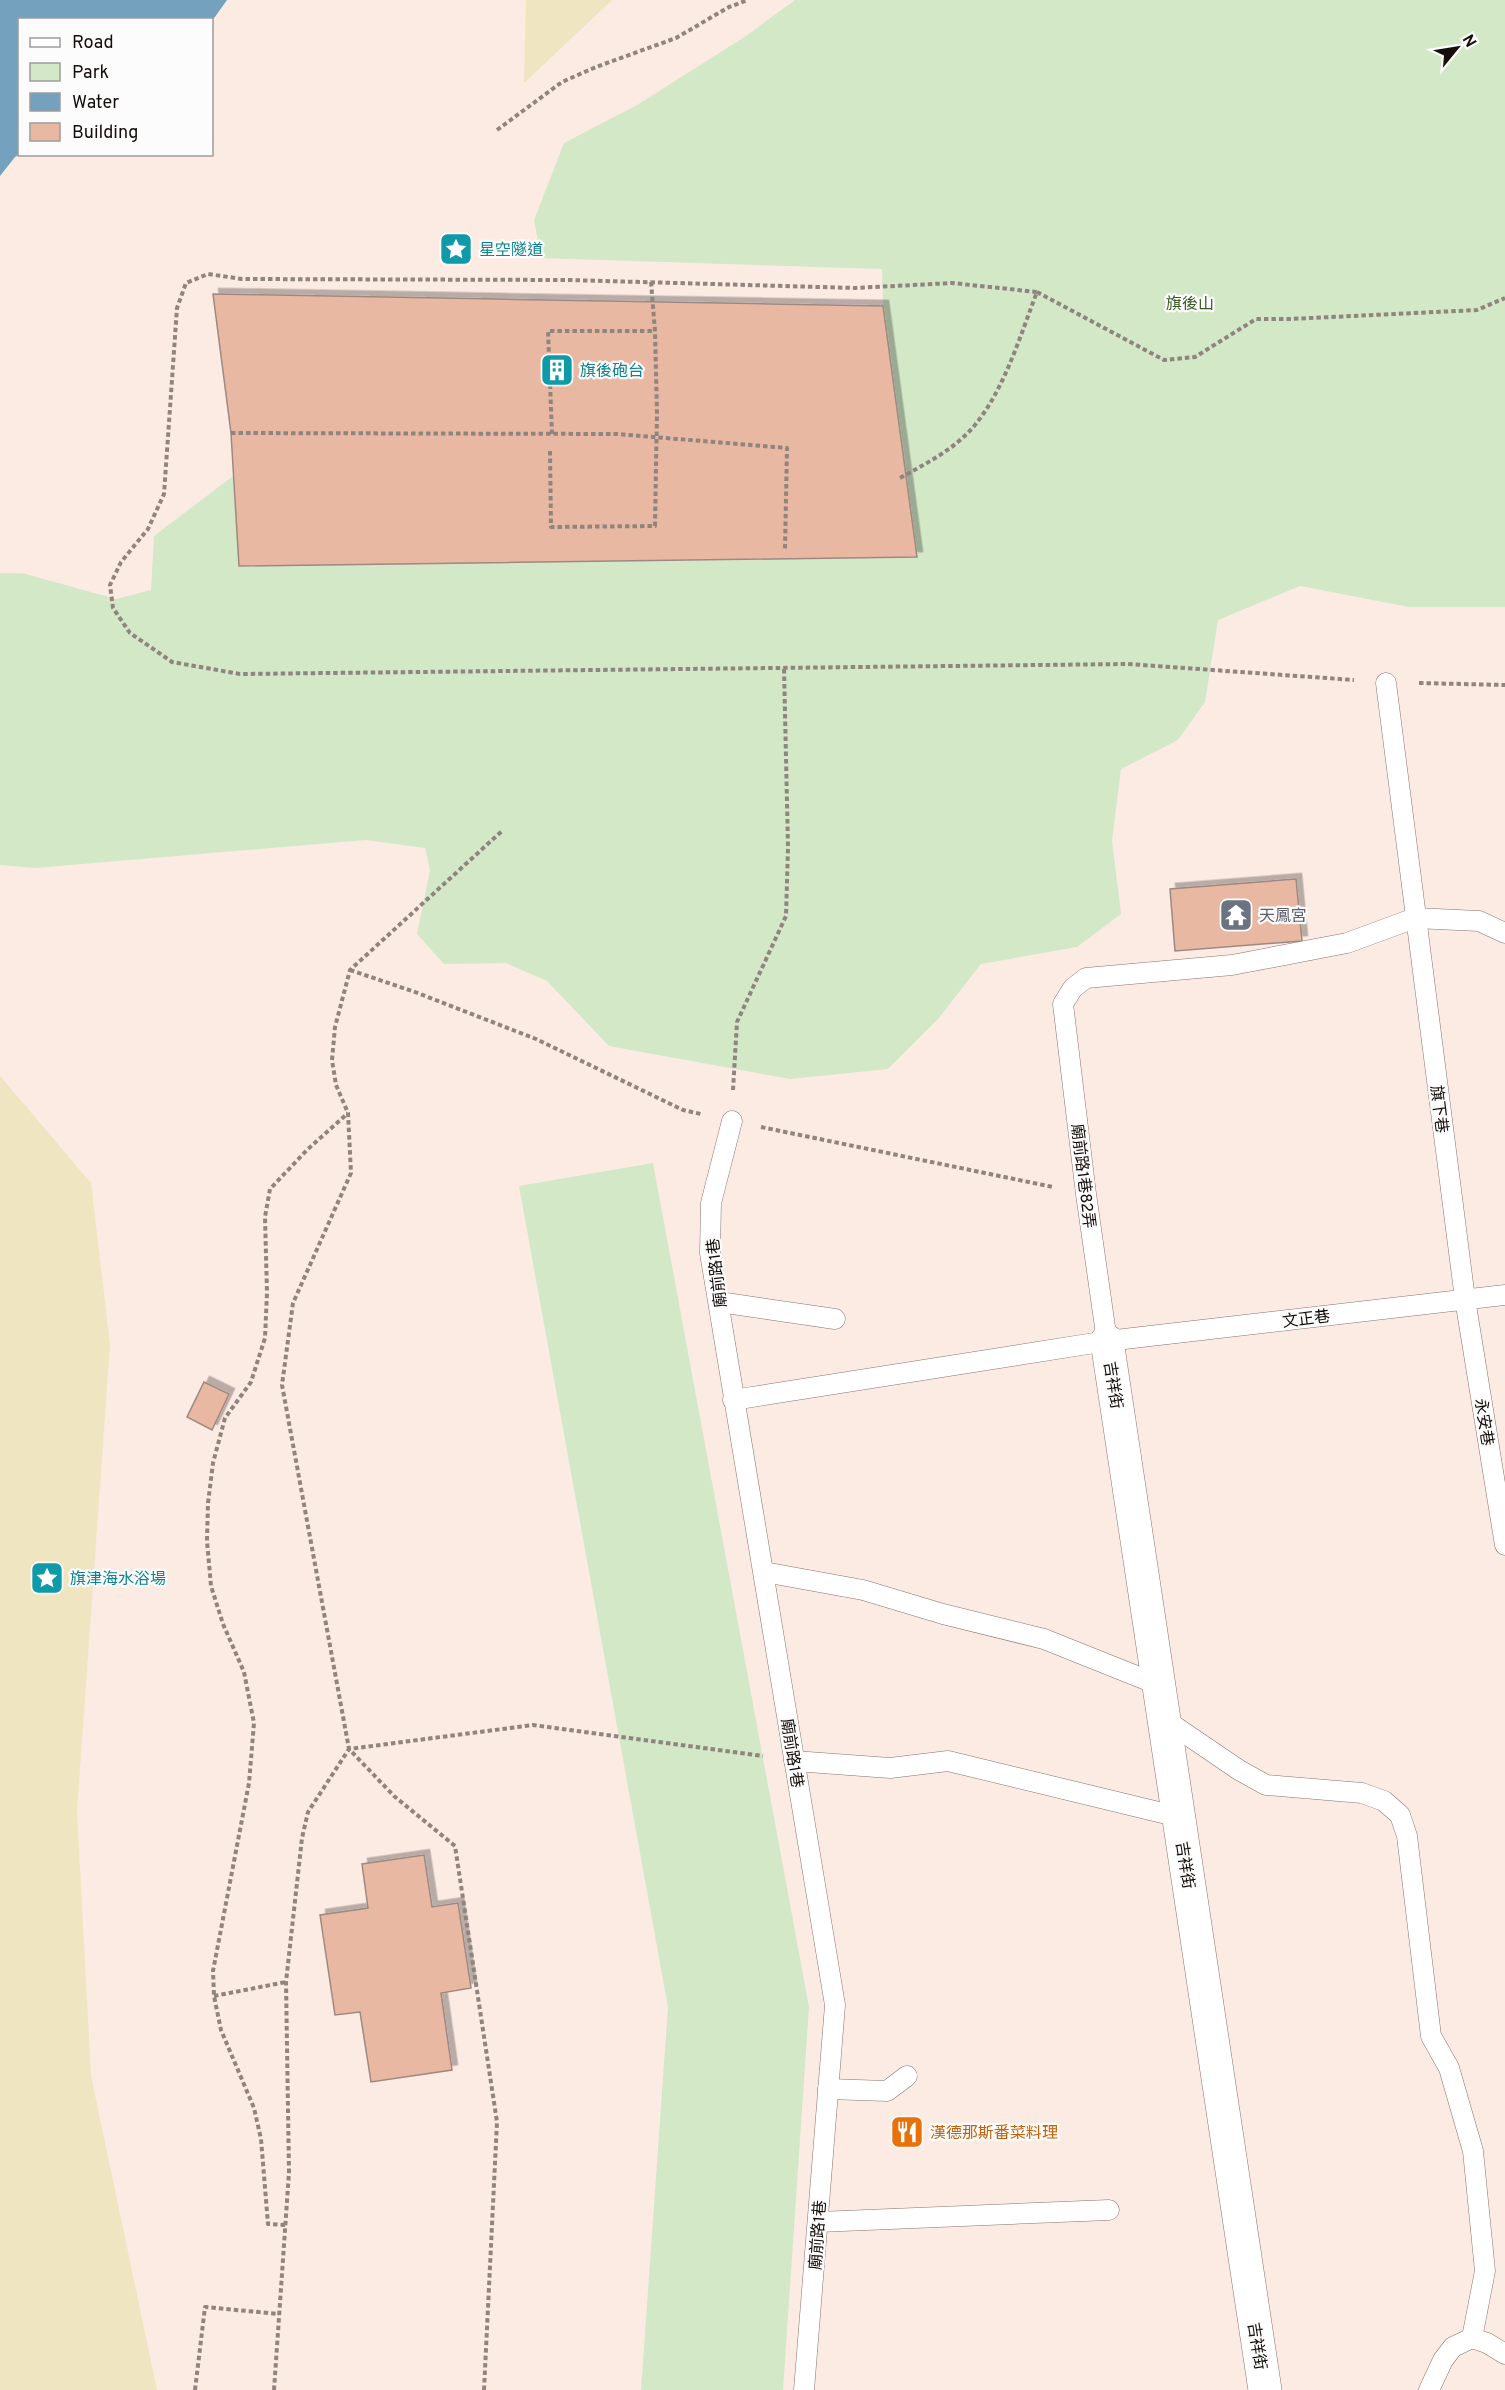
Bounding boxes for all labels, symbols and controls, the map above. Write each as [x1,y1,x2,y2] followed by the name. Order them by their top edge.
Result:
[18,18,213,156] legend
[1427,18,1487,78] north arrow
[72,32,114,55] text: Road
[1457,32,1480,51] text: N
[72,62,109,85] text: Park
[72,92,119,115] text: Water
[72,122,138,145] text: Building
[438,231,474,267] place icon: 星空隧道
[479,241,543,261] place label: 星空隧道
[1166,295,1214,315] park label: 旗後山
[539,352,575,388] building icon: 旗後砲台
[580,362,644,382] place label: 旗後砲台
[1218,897,1254,933] temple icon: 天鳳宮
[1259,907,1307,927] place label: 天鳳宮
[1425,1084,1451,1134] street label: 旗下巷
[1066,1123,1098,1230] street label: 廟前路1巷82弄
[704,1237,732,1309] street label: 廟前路1巷
[1281,1307,1331,1333] street label: 文正巷
[1098,1360,1126,1411] street label: 吉祥街
[1469,1397,1497,1448] street label: 永安巷
[29,1560,65,1596] place icon: 旗津海水浴場
[70,1570,166,1590] place label: 旗津海水浴場
[776,1717,806,1789] street label: 廟前路1巷
[1170,1840,1198,1891] street label: 吉祥街
[889,2114,925,2150] restaurant icon: 漢德那斯番菜料理
[930,2124,1058,2144] place label: 漢德那斯番菜料理
[807,2200,831,2271] street label: 廟前路1巷
[1242,2321,1270,2372] street label: 吉祥街

